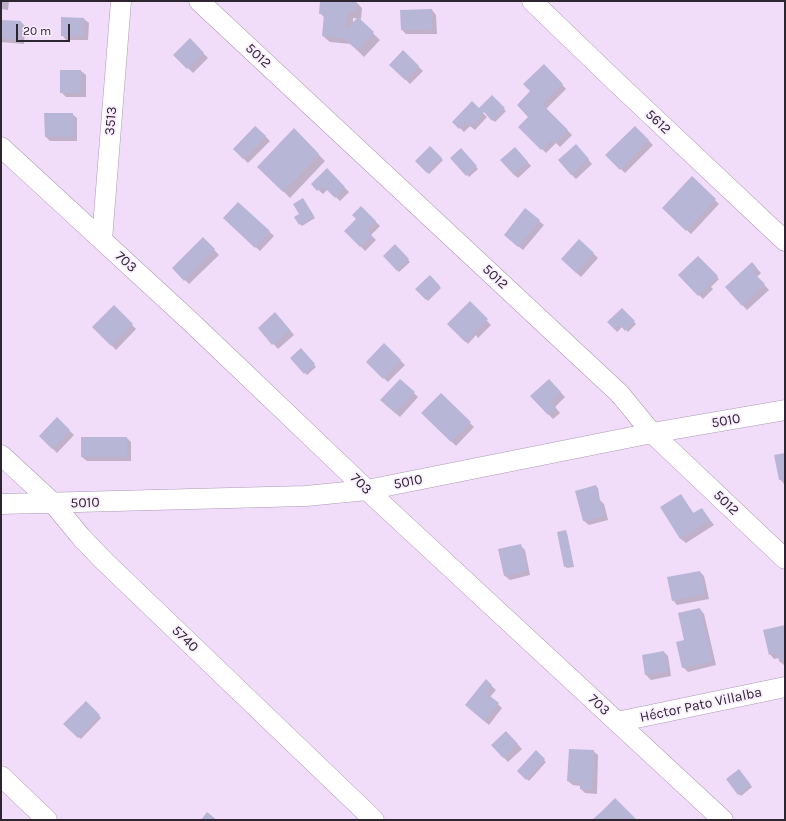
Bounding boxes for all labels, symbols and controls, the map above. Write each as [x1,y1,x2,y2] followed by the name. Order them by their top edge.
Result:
[18,16,72,42] scale bar
[23,24,51,38] text: 20 m
[242,40,274,72] street label: 5012
[101,106,121,136] street label: 3513
[642,106,674,138] street label: 5612
[112,248,140,276] street label: 703
[479,261,511,293] street label: 5012
[710,410,742,432] street label: 5010
[347,470,375,498] street label: 703
[392,471,424,493] street label: 5010
[710,487,742,519] street label: 5012
[70,494,100,512] street label: 5010
[168,622,202,656] street label: 5740
[638,684,764,726] street label: Héctor Pato Villalba
[585,691,613,719] street label: 703

